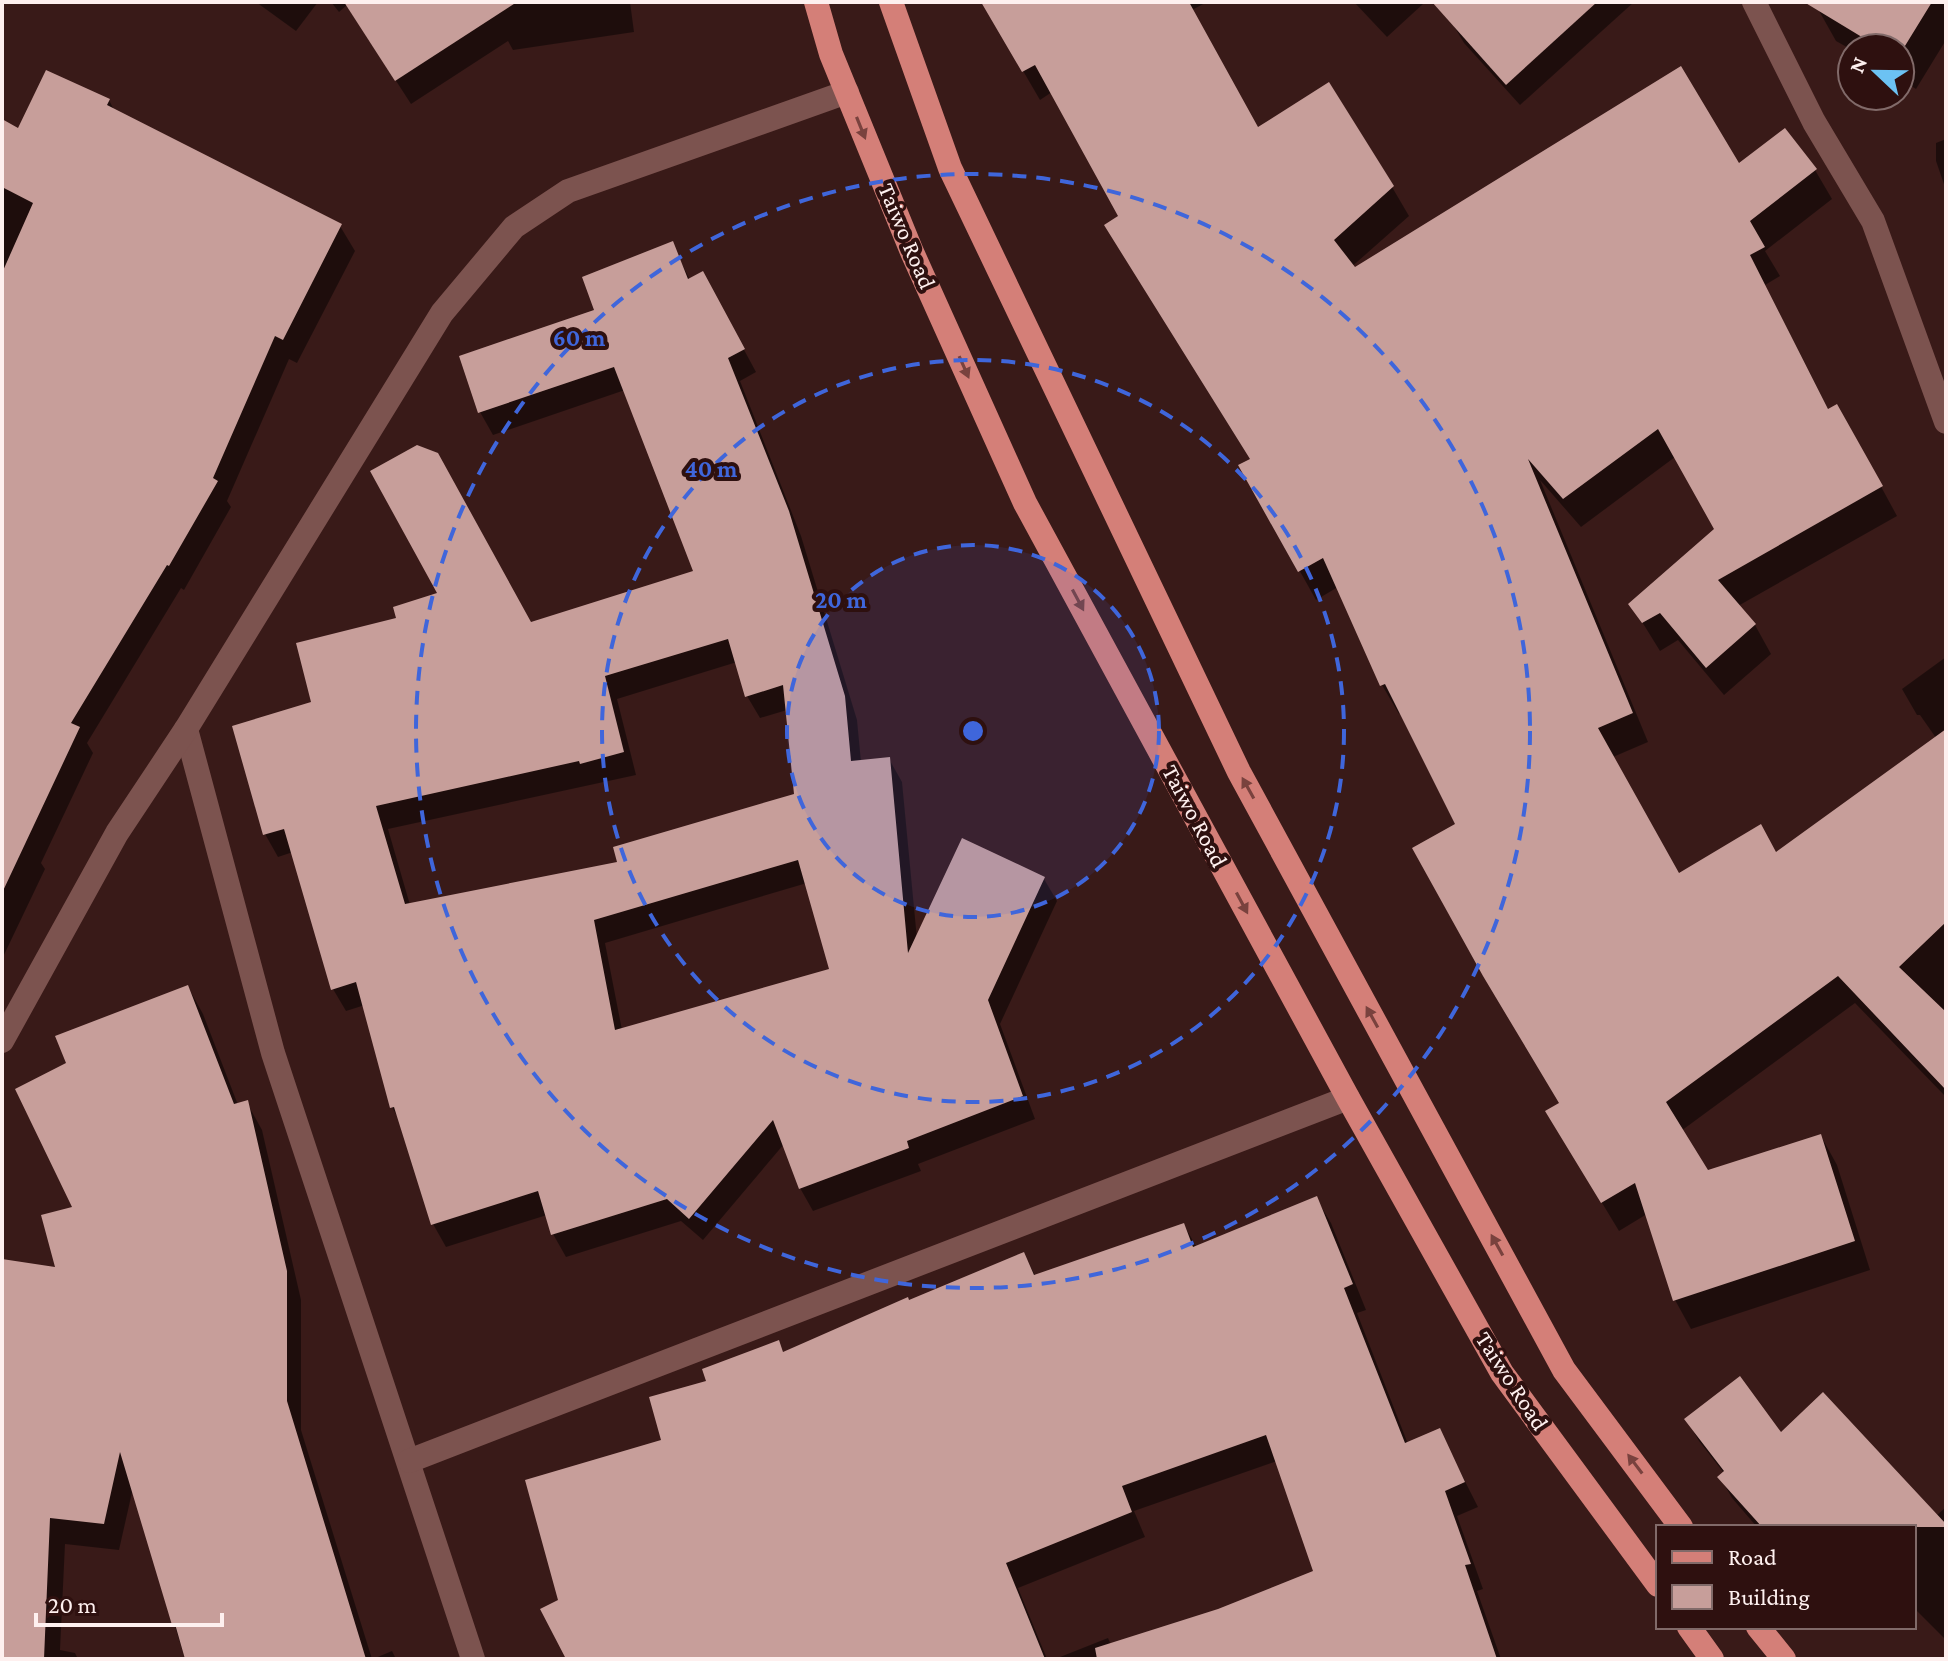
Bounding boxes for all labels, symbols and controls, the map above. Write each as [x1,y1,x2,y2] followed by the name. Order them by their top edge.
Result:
[1836,32,1916,112] north arrow
[1844,53,1872,76] text: N
[855,116,868,140] one-way arrow
[873,179,942,293] street label: Taiwo Road
[553,324,606,351] text: 60 m
[957,355,971,379] one-way arrow
[685,455,738,482] text: 40 m
[815,586,868,613] text: 20 m
[1071,589,1085,612] one-way arrow
[959,717,987,745] centre of rings
[1157,760,1234,872] street label: Taiwo Road
[1241,777,1254,800] one-way arrow
[1235,891,1249,914] one-way arrow
[1365,1005,1379,1028] one-way arrow
[1490,1234,1504,1256] one-way arrow
[1471,1326,1554,1435] street label: Taiwo Road
[1627,1454,1643,1475] one-way arrow
[1656,1525,1916,1629] legend
[1728,1543,1777,1570] text: Road
[36,1577,222,1627] scale bar
[1728,1583,1810,1610] text: Building
[48,1591,97,1618] text: 20 m

